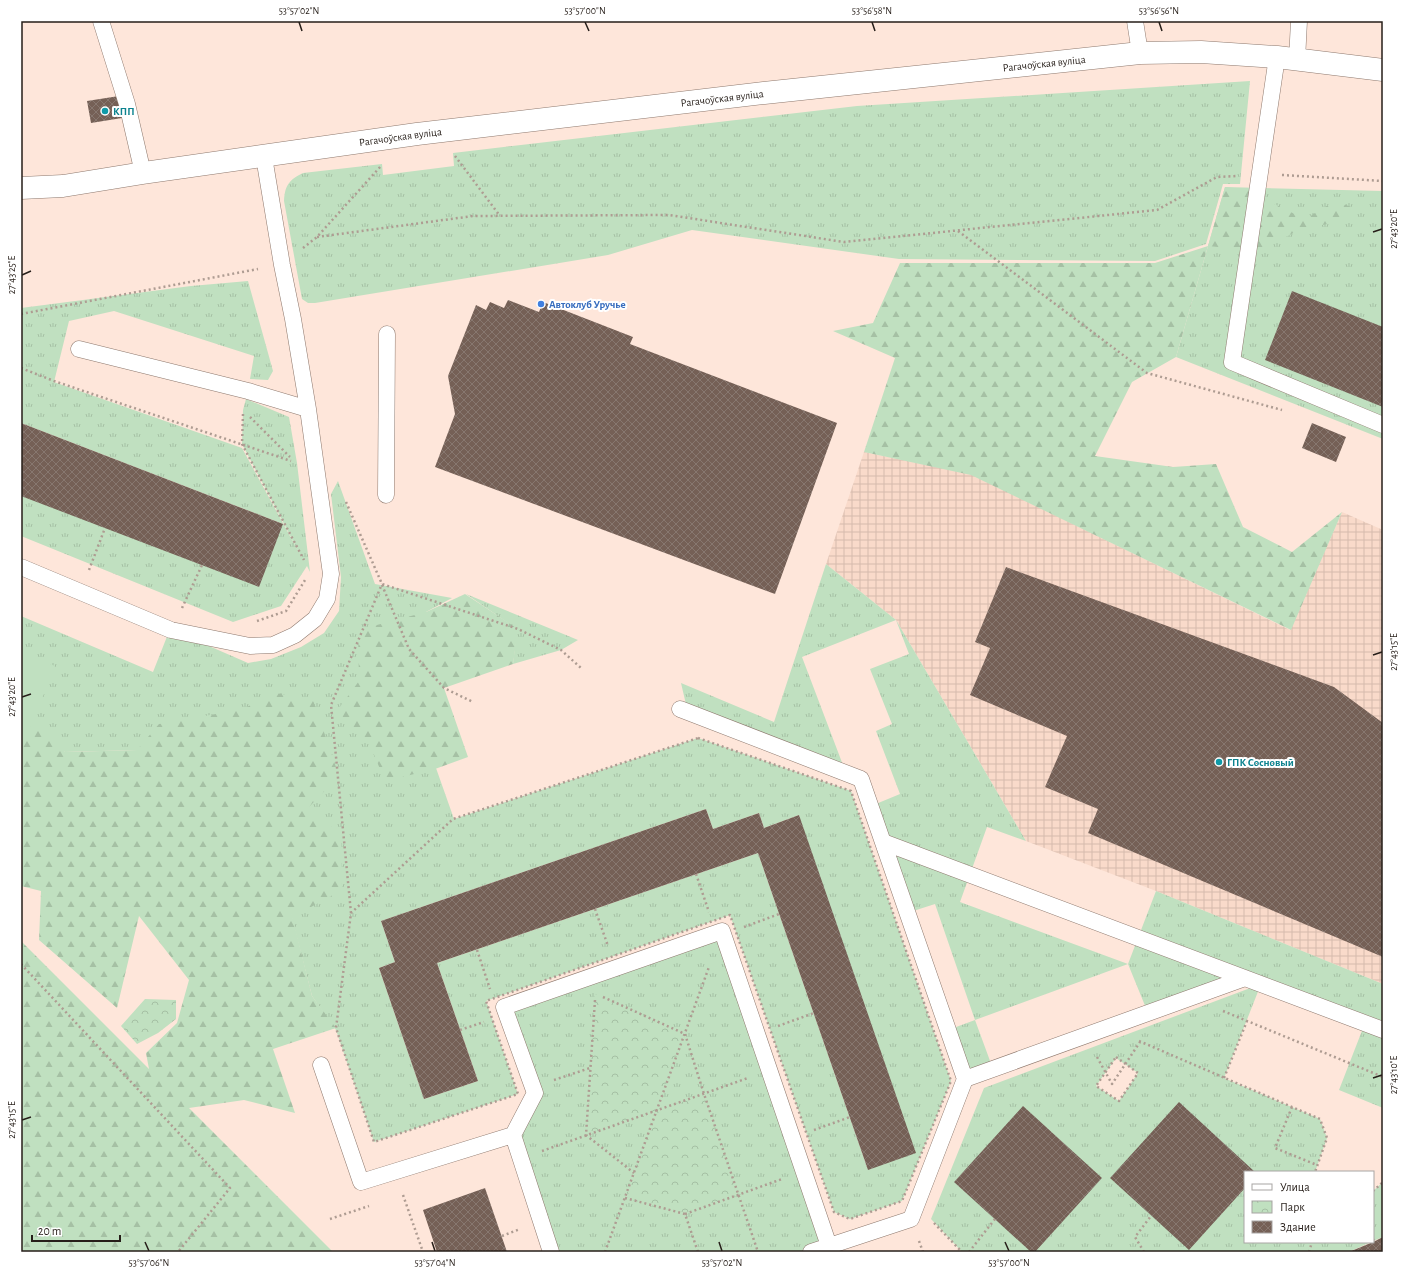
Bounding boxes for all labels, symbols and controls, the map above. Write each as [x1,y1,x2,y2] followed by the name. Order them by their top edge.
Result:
[279,6,319,16] text: 53°57'02"N
[564,6,606,16] text: 53°57'00"N
[852,6,892,16] text: 53°56'58"N
[1139,6,1179,16] text: 53°56'56"N
[1002,53,1086,73] street label: Рагачоўская вуліца
[680,88,764,108] street label: Рагачоўская вуліца
[100,106,110,116] marker: КПП
[113,106,135,117] place label: КПП
[358,126,442,148] street label: Рагачоўская вуліца
[1389,209,1399,249] text: 27°43'20"E
[7,256,17,294] text: 27°43'25"E
[536,299,546,309] marker: Автоклуб Уручье
[549,299,626,310] place label: Автоклуб Уручье
[1389,633,1399,671] text: 27°43'15"E
[7,677,17,717] text: 27°43'20"E
[1214,757,1224,767] marker: ГПК Сосновый
[1227,757,1294,768] place label: ГПК Сосновый
[1389,1056,1399,1094] text: 27°43'10"E
[7,1101,17,1139] text: 27°43'15"E
[1244,1171,1374,1243] legend
[1280,1181,1310,1193] text: Улица
[1280,1201,1305,1213] text: Парк
[32,1217,120,1243] scale bar
[1280,1221,1316,1233] text: Здание
[38,1225,61,1237] text: 20 m
[129,1258,169,1268] text: 53°57'06"N
[415,1258,455,1268] text: 53°57'04"N
[702,1258,742,1268] text: 53°57'02"N
[988,1258,1030,1268] text: 53°57'00"N

